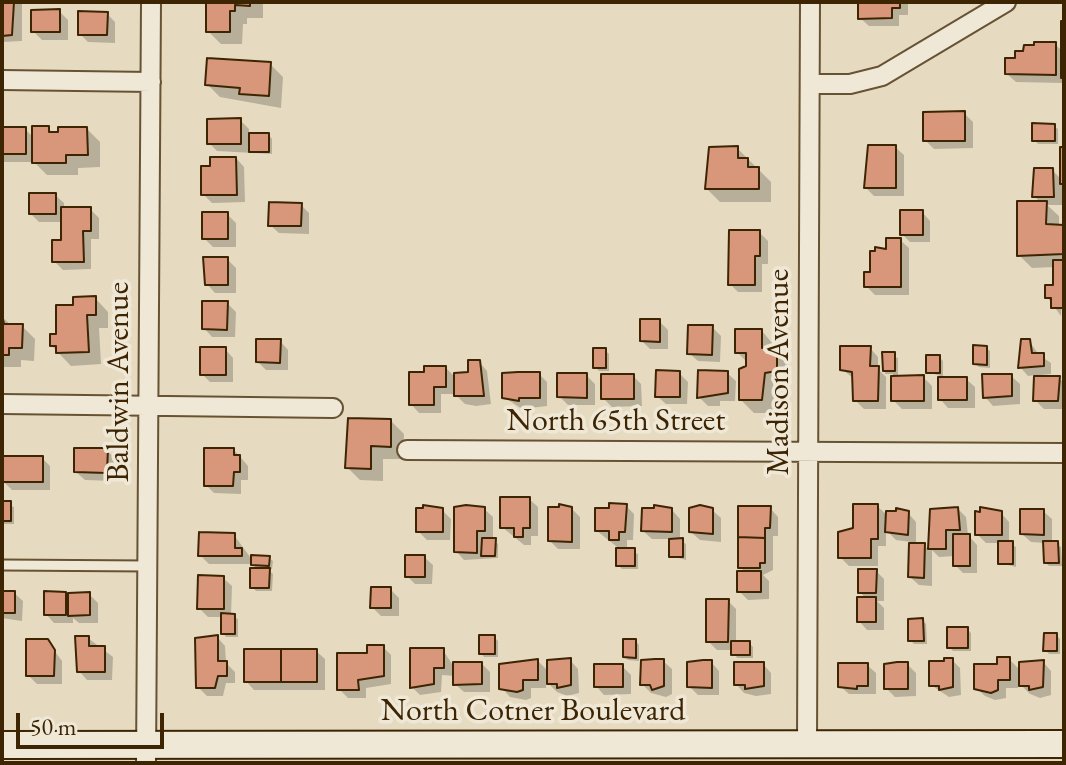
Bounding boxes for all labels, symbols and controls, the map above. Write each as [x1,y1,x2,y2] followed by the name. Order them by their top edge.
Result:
[760,269,798,475] street label: Madison Avenue
[100,282,138,482] street label: Baldwin Avenue
[507,402,725,440] street label: North 65th Street
[381,692,685,730] street label: North Cotner Boulevard
[20,697,168,747] scale bar
[30,711,77,742] text: 50 m

